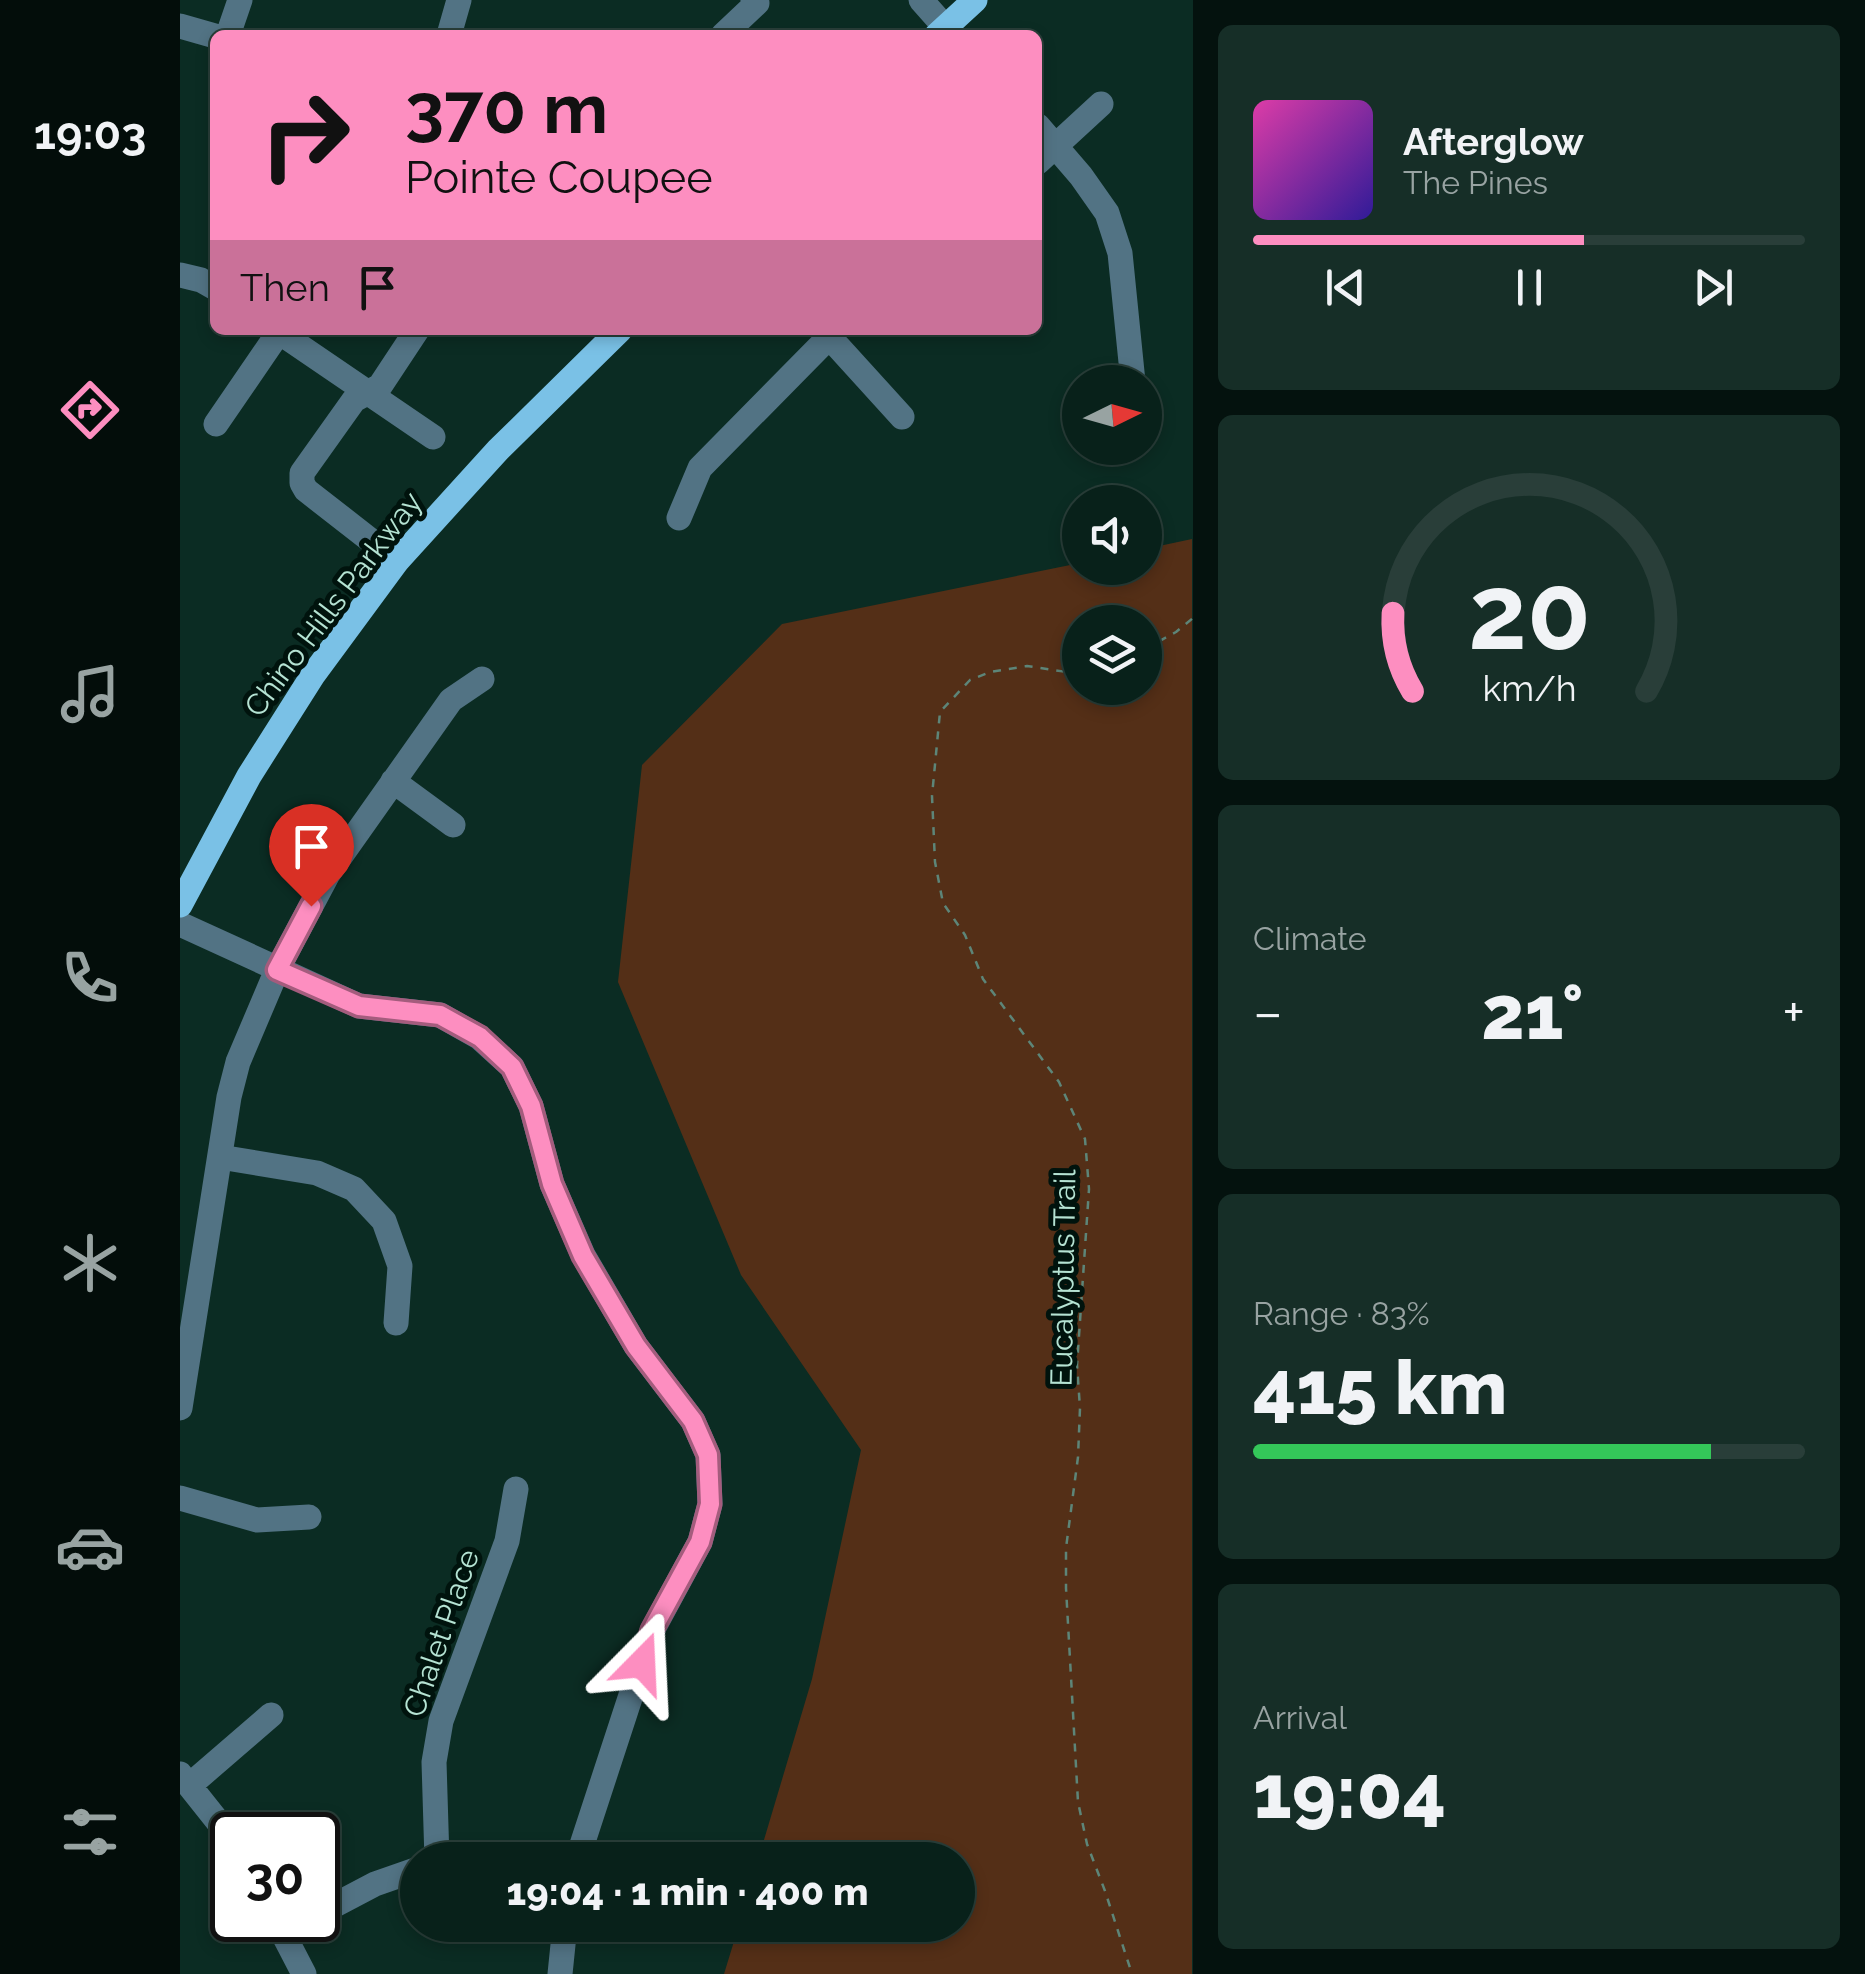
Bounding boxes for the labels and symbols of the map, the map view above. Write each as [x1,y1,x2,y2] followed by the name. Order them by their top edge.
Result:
[1062,365,1162,465] north arrow
[237,485,429,723] street label: Chino Hills Parkway
[269,804,354,907] pin
[1044,1168,1082,1387] street label: Eucalyptus Trail
[396,1545,486,1721] street label: Chalet Place
[590,1611,694,1715] position arrow
[210,1812,340,1942] speed limit sign: 30

